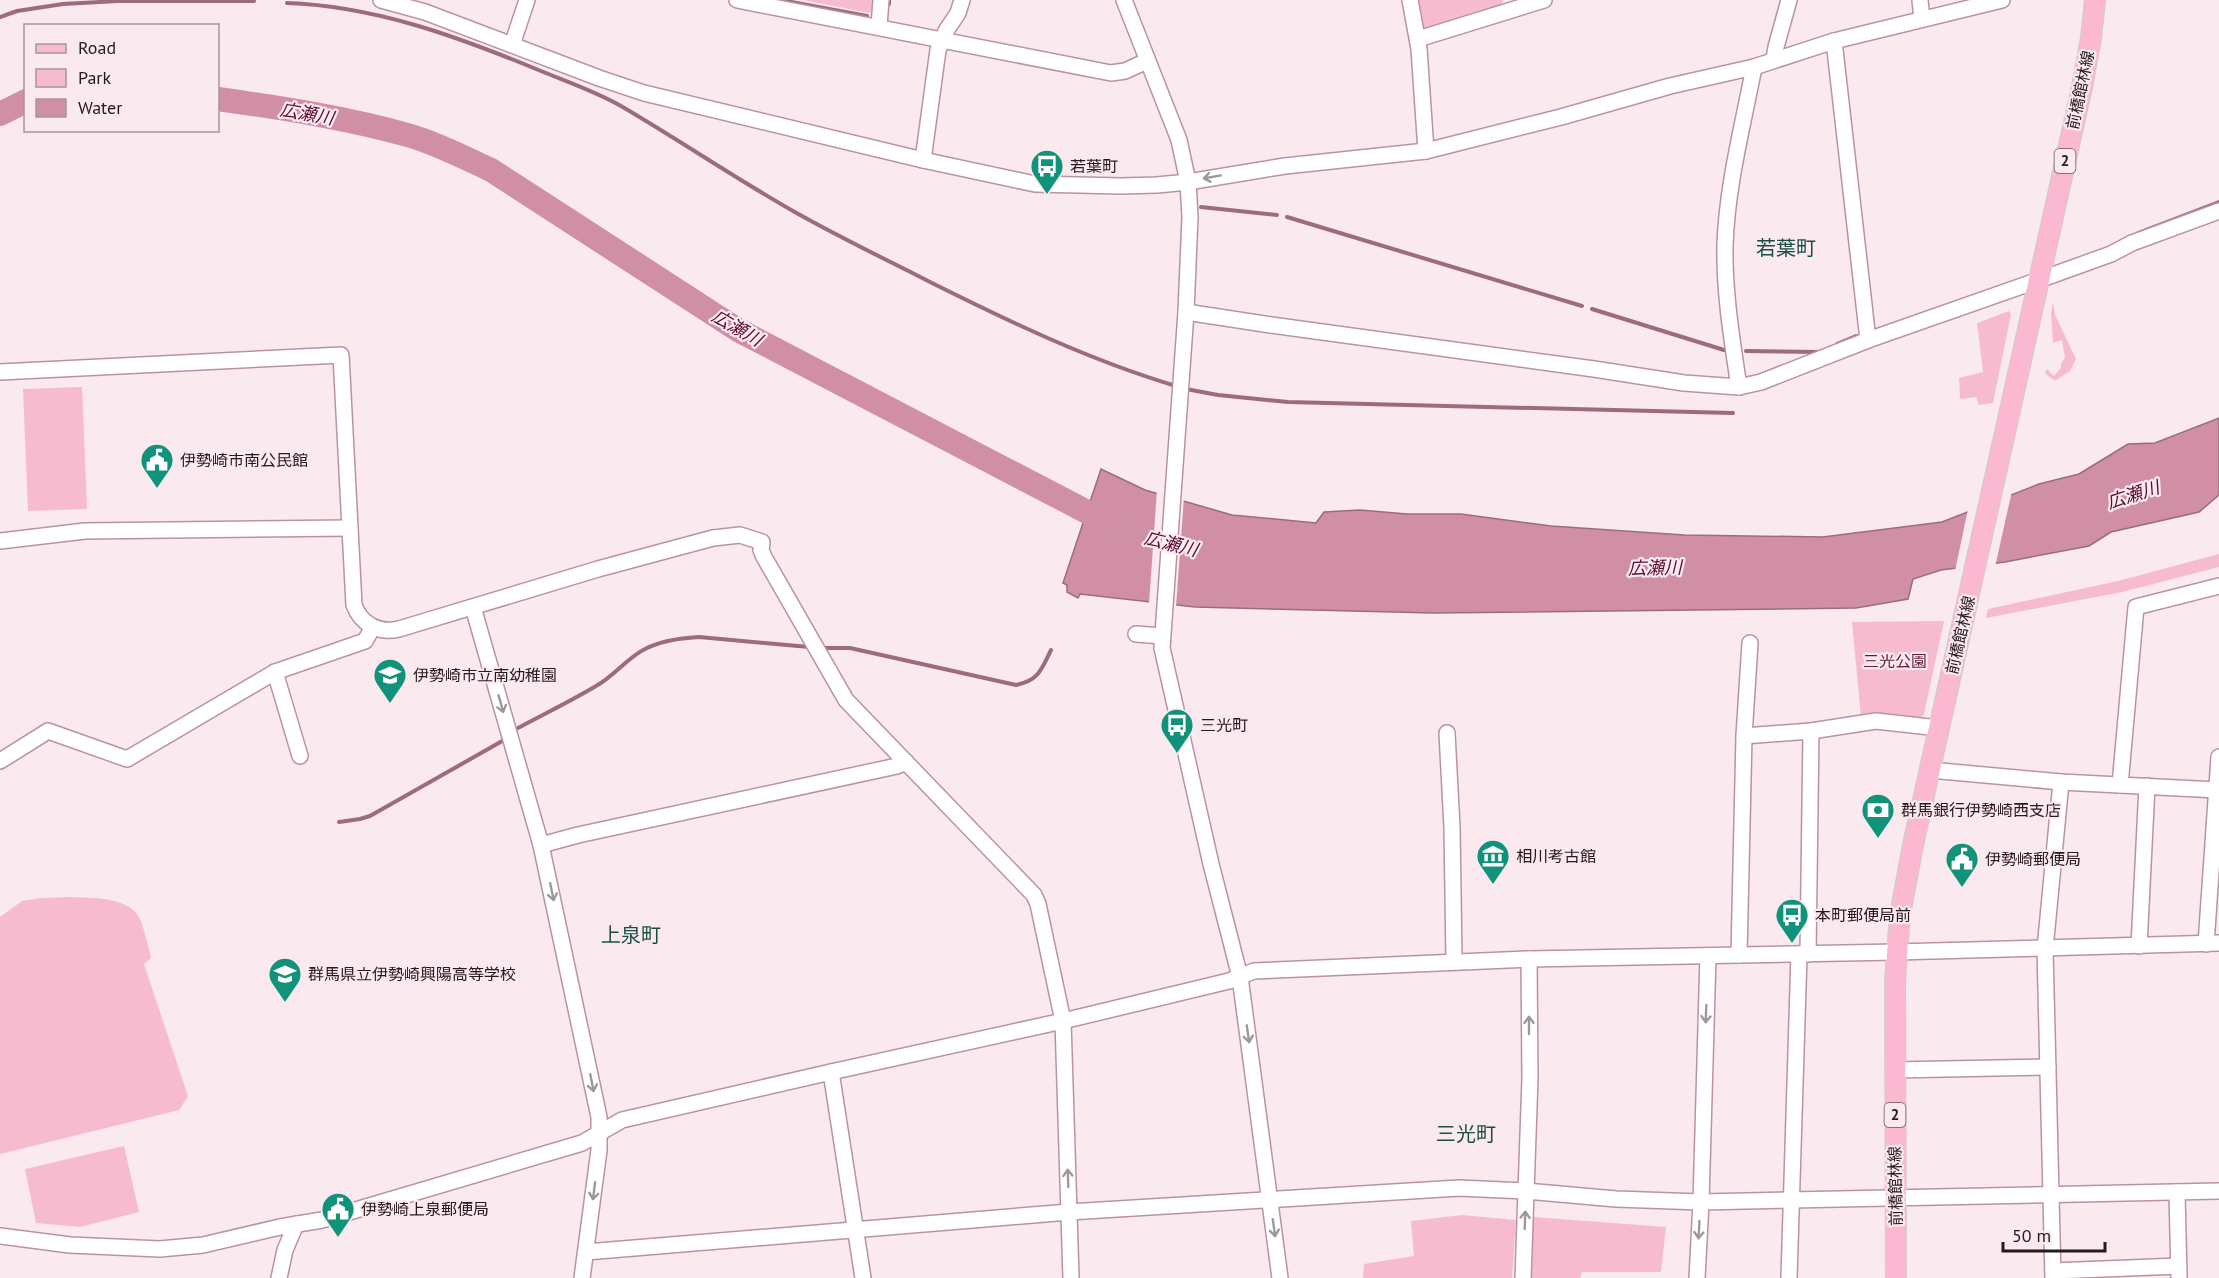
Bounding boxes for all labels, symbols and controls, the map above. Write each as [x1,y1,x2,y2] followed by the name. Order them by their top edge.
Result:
[24,24,219,132] legend
[78,36,116,59] text: Road
[2062,49,2098,131] street label: 前橋館林線
[78,66,111,89] text: Park
[78,96,122,119] text: Water
[279,97,338,130] water label: 広瀬川
[1029,148,1065,195] bus stop icon: 若葉町
[2054,149,2076,173] road number: 2
[1070,156,1118,176] place label: 若葉町
[1203,172,1223,183] one-way arrow
[1756,235,1816,261] district label: 若葉町
[708,304,768,352] water label: 広瀬川
[139,442,175,489] public building icon: 伊勢崎市南公民館
[180,450,308,470] place label: 伊勢崎市南公民館
[2104,475,2164,514] water label: 広瀬川
[1142,526,1202,562] water label: 広瀬川
[1628,555,1684,579] water label: 広瀬川
[1941,594,1979,676] street label: 前橋館林線
[1863,651,1927,671] park label: 三光公園
[372,657,408,704] school or university icon: 伊勢崎市立南幼稚園
[413,665,557,685] place label: 伊勢崎市立南幼稚園
[496,694,507,713] one-way arrow
[1159,707,1195,754] bus stop icon: 三光町
[1200,715,1248,735] place label: 三光町
[1860,792,1896,839] bank icon: 群馬銀行伊勢崎西支店
[1901,800,2061,820] place label: 群馬銀行伊勢崎西支店
[1475,838,1511,885] museum icon: 相川考古館
[1944,841,1980,888] public building icon: 伊勢崎郵便局
[1516,846,1596,866] place label: 相川考古館
[1985,849,2081,869] place label: 伊勢崎郵便局
[546,882,558,901] one-way arrow
[1774,897,1810,944] bus stop icon: 本町郵便局前
[1815,905,1911,925] place label: 本町郵便局前
[601,922,661,948] district label: 上泉町
[267,956,303,1003] school or university icon: 群馬県立伊勢崎興陽高等学校
[308,964,516,984] place label: 群馬県立伊勢崎興陽高等学校
[1700,1004,1712,1024] one-way arrow
[1523,1015,1535,1035] one-way arrow
[1243,1024,1254,1044] one-way arrow
[587,1073,598,1092] one-way arrow
[1884,1103,1906,1127] road number: 2
[1436,1121,1496,1147] district label: 三光町
[1884,1146,1906,1226] street label: 前橋館林線
[1062,1168,1073,1188] one-way arrow
[588,1181,599,1200] one-way arrow
[320,1191,356,1238] public building icon: 伊勢崎上泉郵便局
[361,1199,489,1219] place label: 伊勢崎上泉郵便局
[1519,1210,1531,1230] one-way arrow
[2003,1215,2105,1253] scale bar
[1268,1217,1279,1237] one-way arrow
[1694,1220,1705,1240] one-way arrow
[2012,1224,2051,1247] text: 50 m

